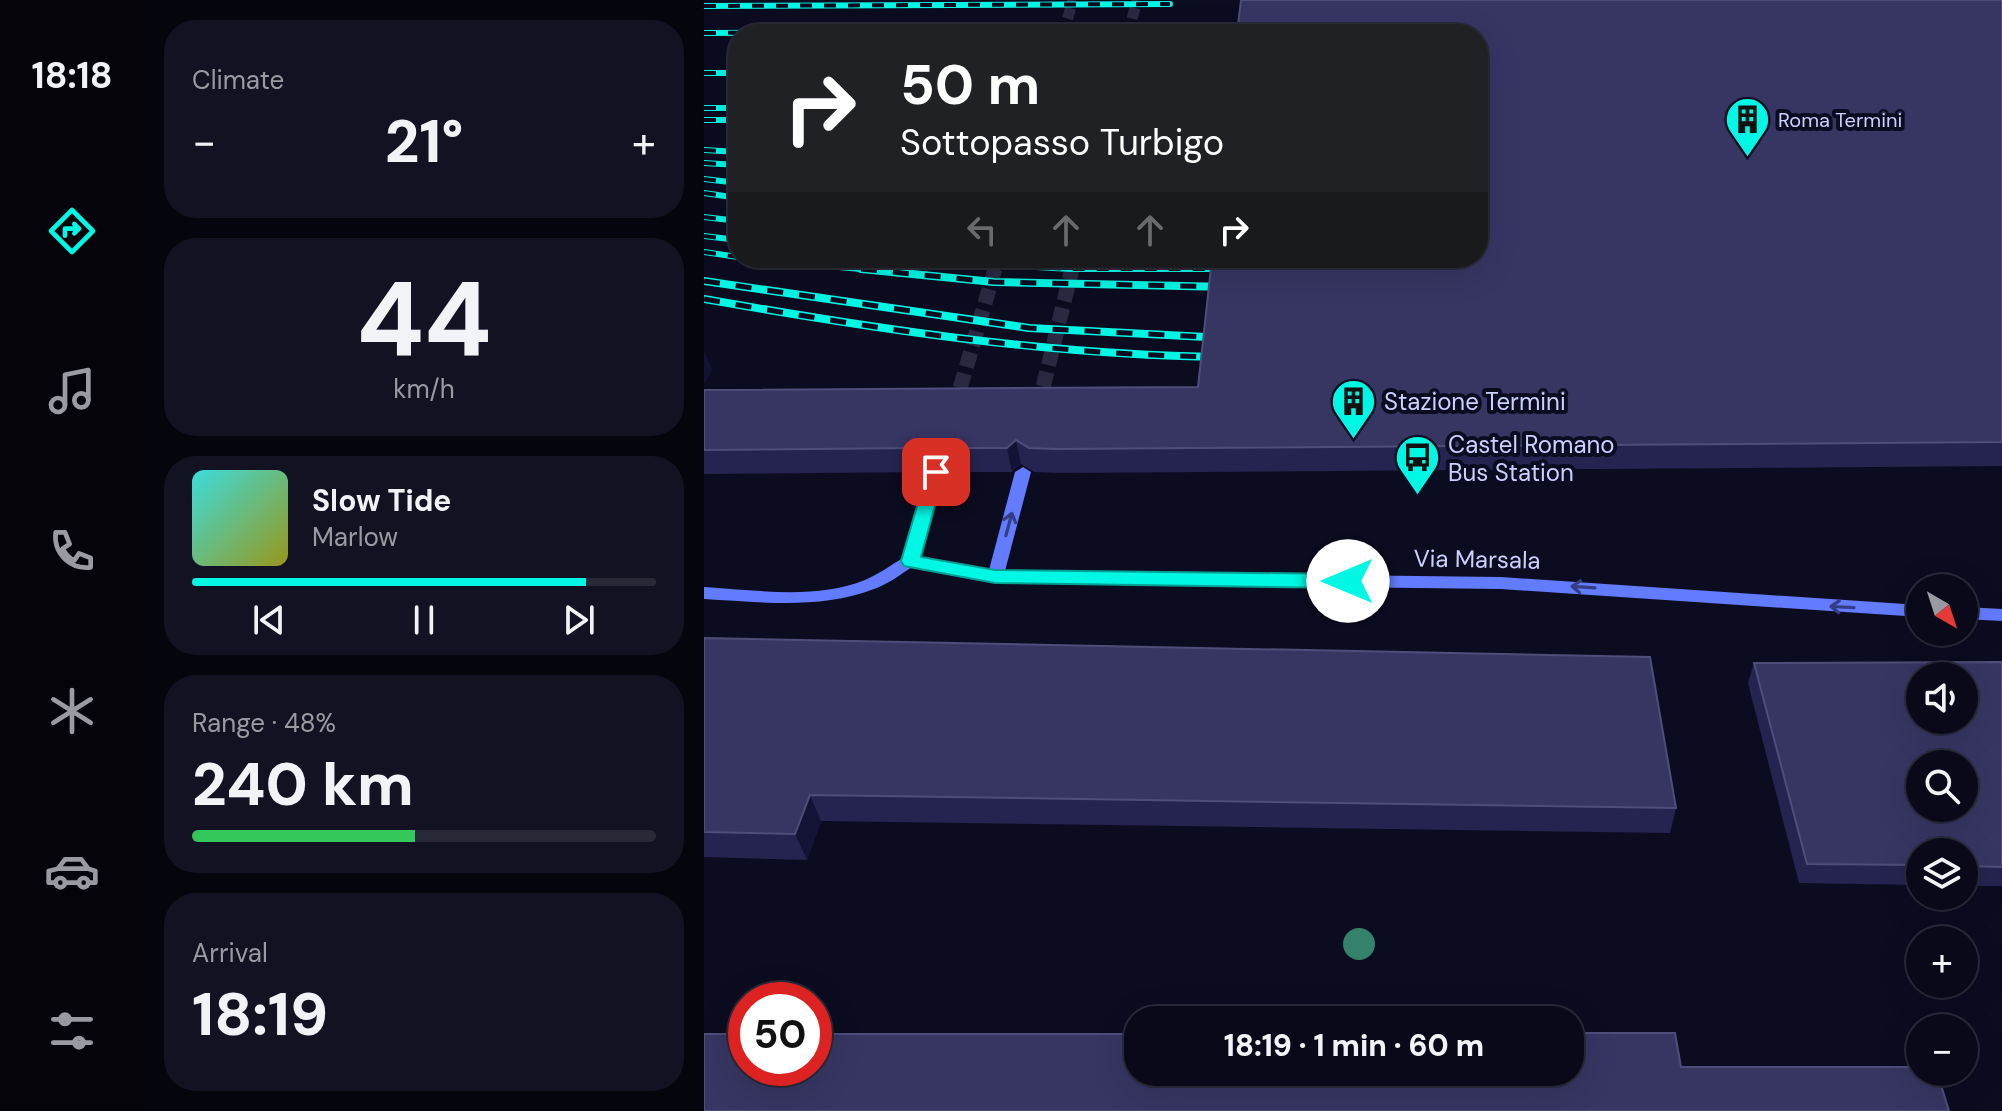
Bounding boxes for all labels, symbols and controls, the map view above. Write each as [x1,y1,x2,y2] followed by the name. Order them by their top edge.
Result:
[900,48,1040,121] text: 50 m
[32,52,112,99] text: 18:18
[768,56,872,160] icon: right
[192,63,284,97] text: Climate
[1723,96,1771,159] building icon: Roma Termini
[385,102,463,181] text: 21°
[1778,107,1902,133] place label: Roma Termini
[192,113,216,171] text: −
[632,113,656,171] text: +
[900,119,1224,166] text: Sottopasso Turbigo
[44,203,100,259] icon: directions
[960,208,1004,252] icon: left
[1044,208,1088,252] icon: ahead
[1128,208,1172,252] icon: ahead
[1212,208,1256,252] icon: right
[356,252,492,387] text: 44
[44,363,100,419] icon: music
[393,372,455,406] text: km/h
[1329,377,1377,440] building icon: Stazione Termini
[1384,386,1566,417] place label: Stazione Termini
[1448,429,1614,488] place label: Castel Romano Bus Station
[1393,434,1441,497] bus stop icon: Castel Romano Bus Station
[902,438,970,506] pin
[914,450,958,494] icon: arrive
[312,481,451,520] text: Slow Tide
[1002,512,1017,538] one-way arrow
[312,520,398,554] text: Marlow
[44,523,100,579] icon: phone
[1306,539,1390,623] position arrow
[1413,542,1541,576] street label: Via Marsala
[1906,574,1978,646] north arrow
[1906,574,1978,1086] map controls
[1570,579,1597,594] one-way arrow
[247,598,291,642] icon: previous
[402,598,446,642] icon: pause
[557,598,601,642] icon: next
[1829,599,1856,614] one-way arrow
[1906,662,1978,734] button: sound
[44,683,100,739] icon: climate
[192,706,336,740] text: Range · 48%
[192,745,414,824] text: 240 km
[1906,750,1978,822] button: search
[1906,838,1978,910] button: layers
[44,843,100,899] icon: car
[1906,926,1978,998] button: +
[192,936,268,970] text: Arrival
[192,975,328,1054] text: 18:19
[728,982,832,1086] speed limit sign: 50
[44,1003,100,1059] icon: filters
[1906,1014,1978,1086] button: −
[1224,1026,1484,1065] text: 18:19 · 1 min · 60 m

